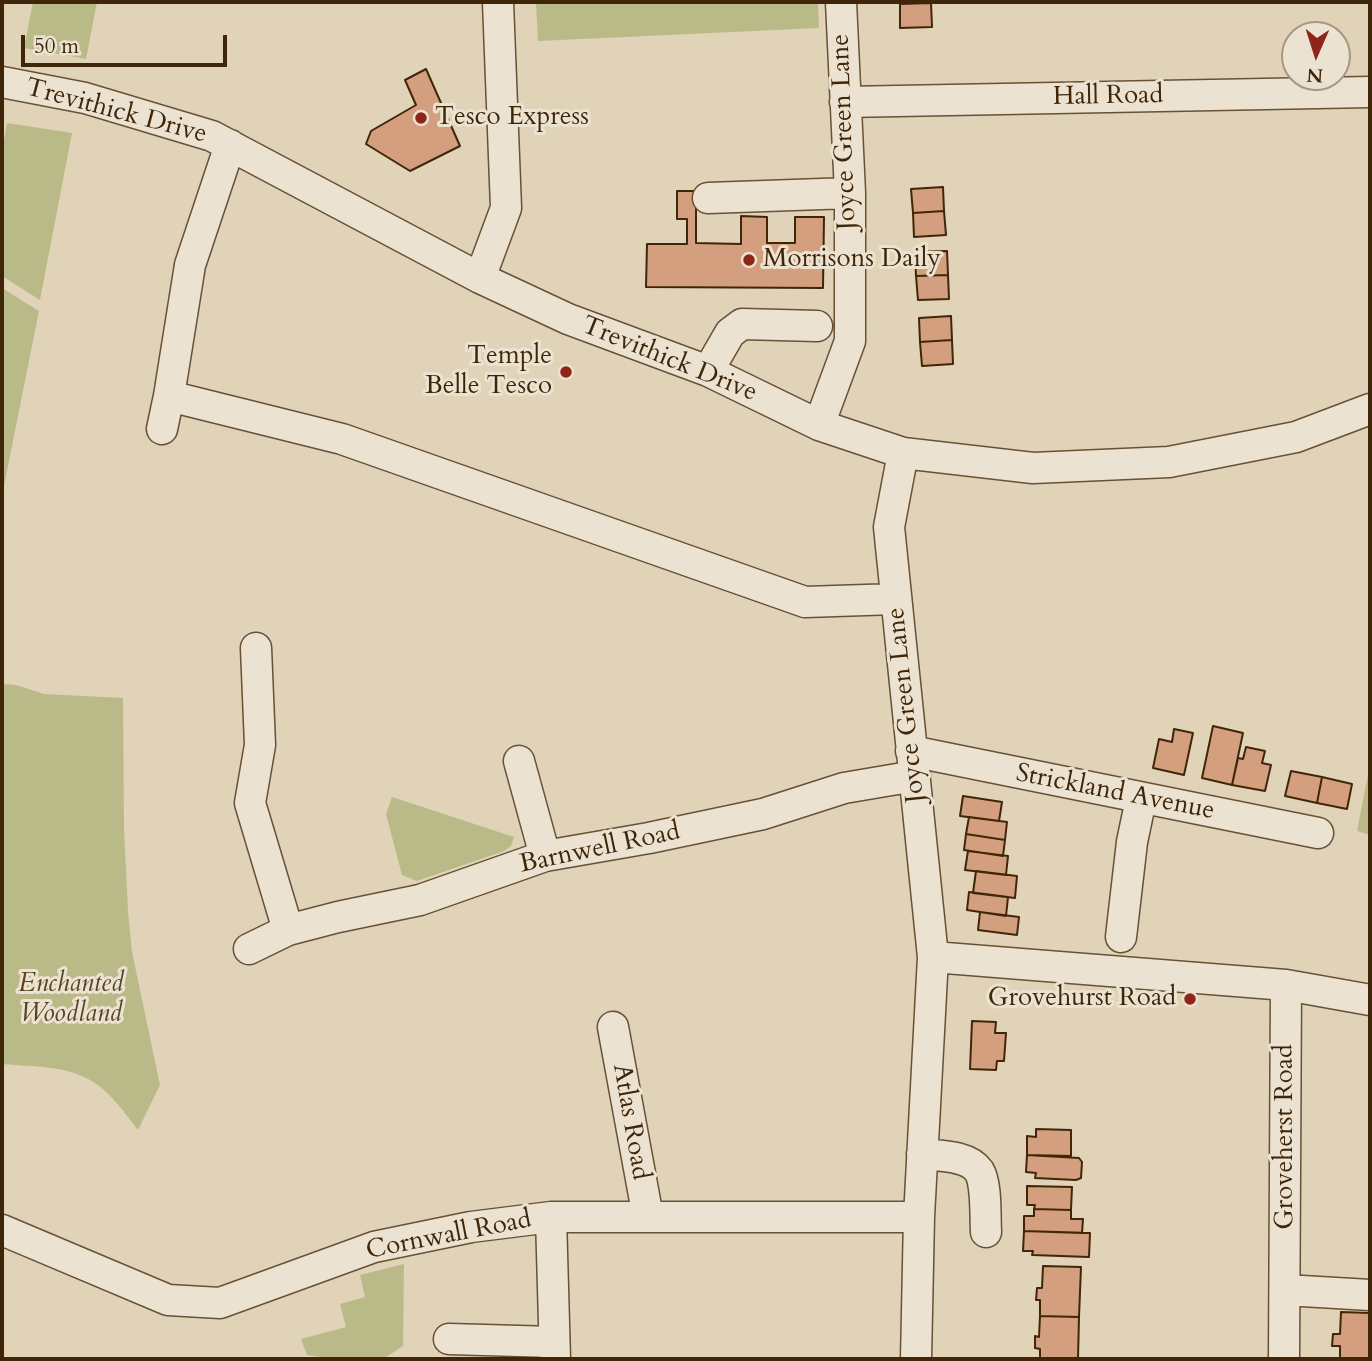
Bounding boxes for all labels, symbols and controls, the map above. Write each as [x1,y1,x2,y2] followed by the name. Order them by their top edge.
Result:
[24,21,231,65] scale bar
[1281,21,1351,91] north arrow
[34,32,79,61] text: 50 m
[826,33,864,231] street label: Joyce Green Lane
[1306,62,1324,88] text: N
[22,73,210,151] street label: Trevithick Drive
[1053,80,1163,114] street label: Hall Road
[435,102,589,134] place label: Tesco Express
[413,110,429,126] marker: Tesco Express
[763,244,941,276] place label: Morrisons Daily
[741,252,757,268] marker: Morrisons Daily
[577,311,761,409] street label: Trevithick Drive
[425,341,552,402] place label: Temple Belle Tesco
[558,364,574,380] marker: Temple Belle Tesco
[881,606,933,804] street label: Joyce Green Lane
[1013,758,1217,828] street label: Strickland Avenue
[517,817,683,881] street label: Barnwell Road
[18,969,124,1030] park label: Enchanted Woodland
[988,983,1176,1015] place label: Grovehurst Road
[1182,991,1198,1007] marker: Grovehurst Road
[1270,1044,1302,1230] street label: Groveherst Road
[604,1061,656,1183] street label: Atlas Road
[364,1205,534,1267] street label: Cornwall Road

